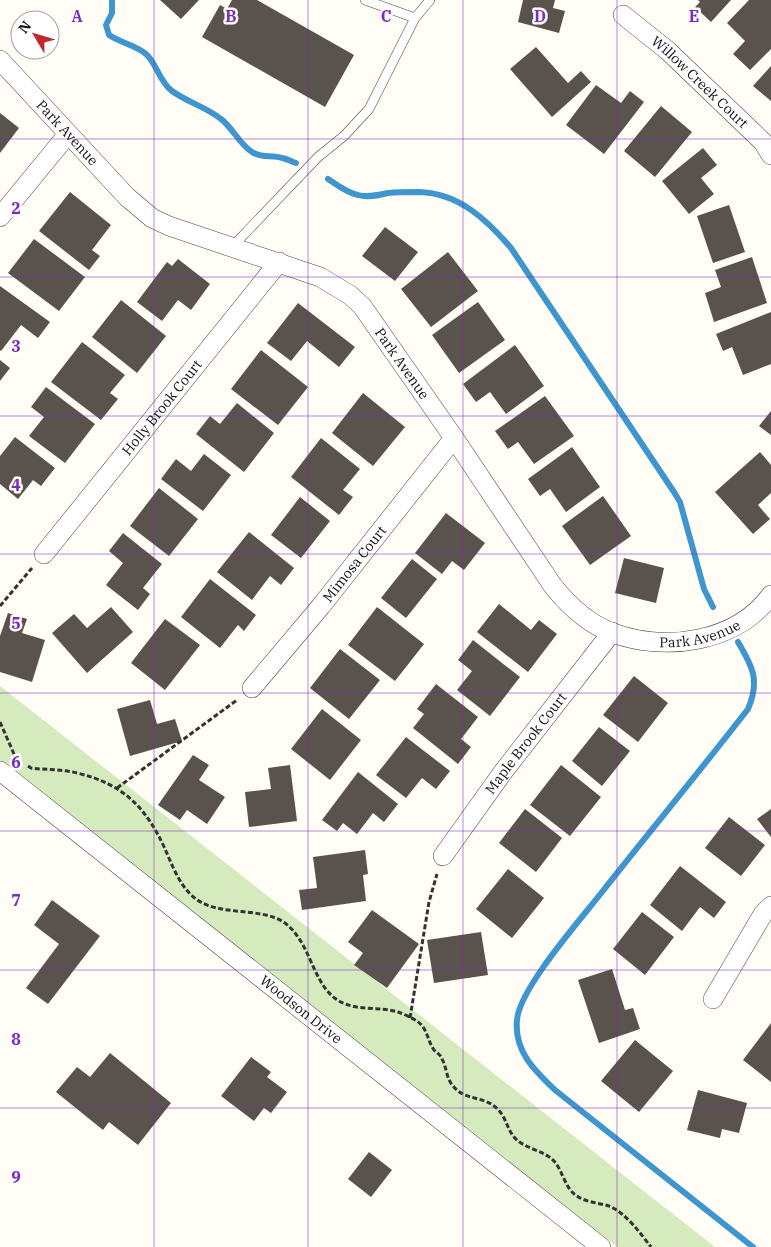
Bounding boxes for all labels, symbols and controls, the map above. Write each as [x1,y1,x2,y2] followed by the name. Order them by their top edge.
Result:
[71,6,83,26] text: A
[225,6,237,26] text: B
[381,6,391,26] text: C
[534,6,546,26] text: D
[689,6,699,26] text: E
[10,10,60,60] north arrow
[14,17,35,37] text: N
[648,32,752,132] street label: Willow Creek Court
[32,96,102,169] street label: Park Avenue
[11,198,21,218] text: 2
[371,324,433,403] street label: Park Avenue
[11,336,21,356] text: 3
[118,356,206,459] street label: Holly Brook Court
[11,475,21,495] text: 4
[319,522,390,606] street label: Mimosa Court
[11,613,21,633] text: 5
[659,616,744,651] street label: Park Avenue
[481,689,571,797] street label: Maple Brook Court
[11,752,21,772] text: 6
[11,890,21,910] text: 7
[256,971,346,1047] street label: Woodson Drive
[11,1029,21,1049] text: 8
[11,1167,21,1187] text: 9

